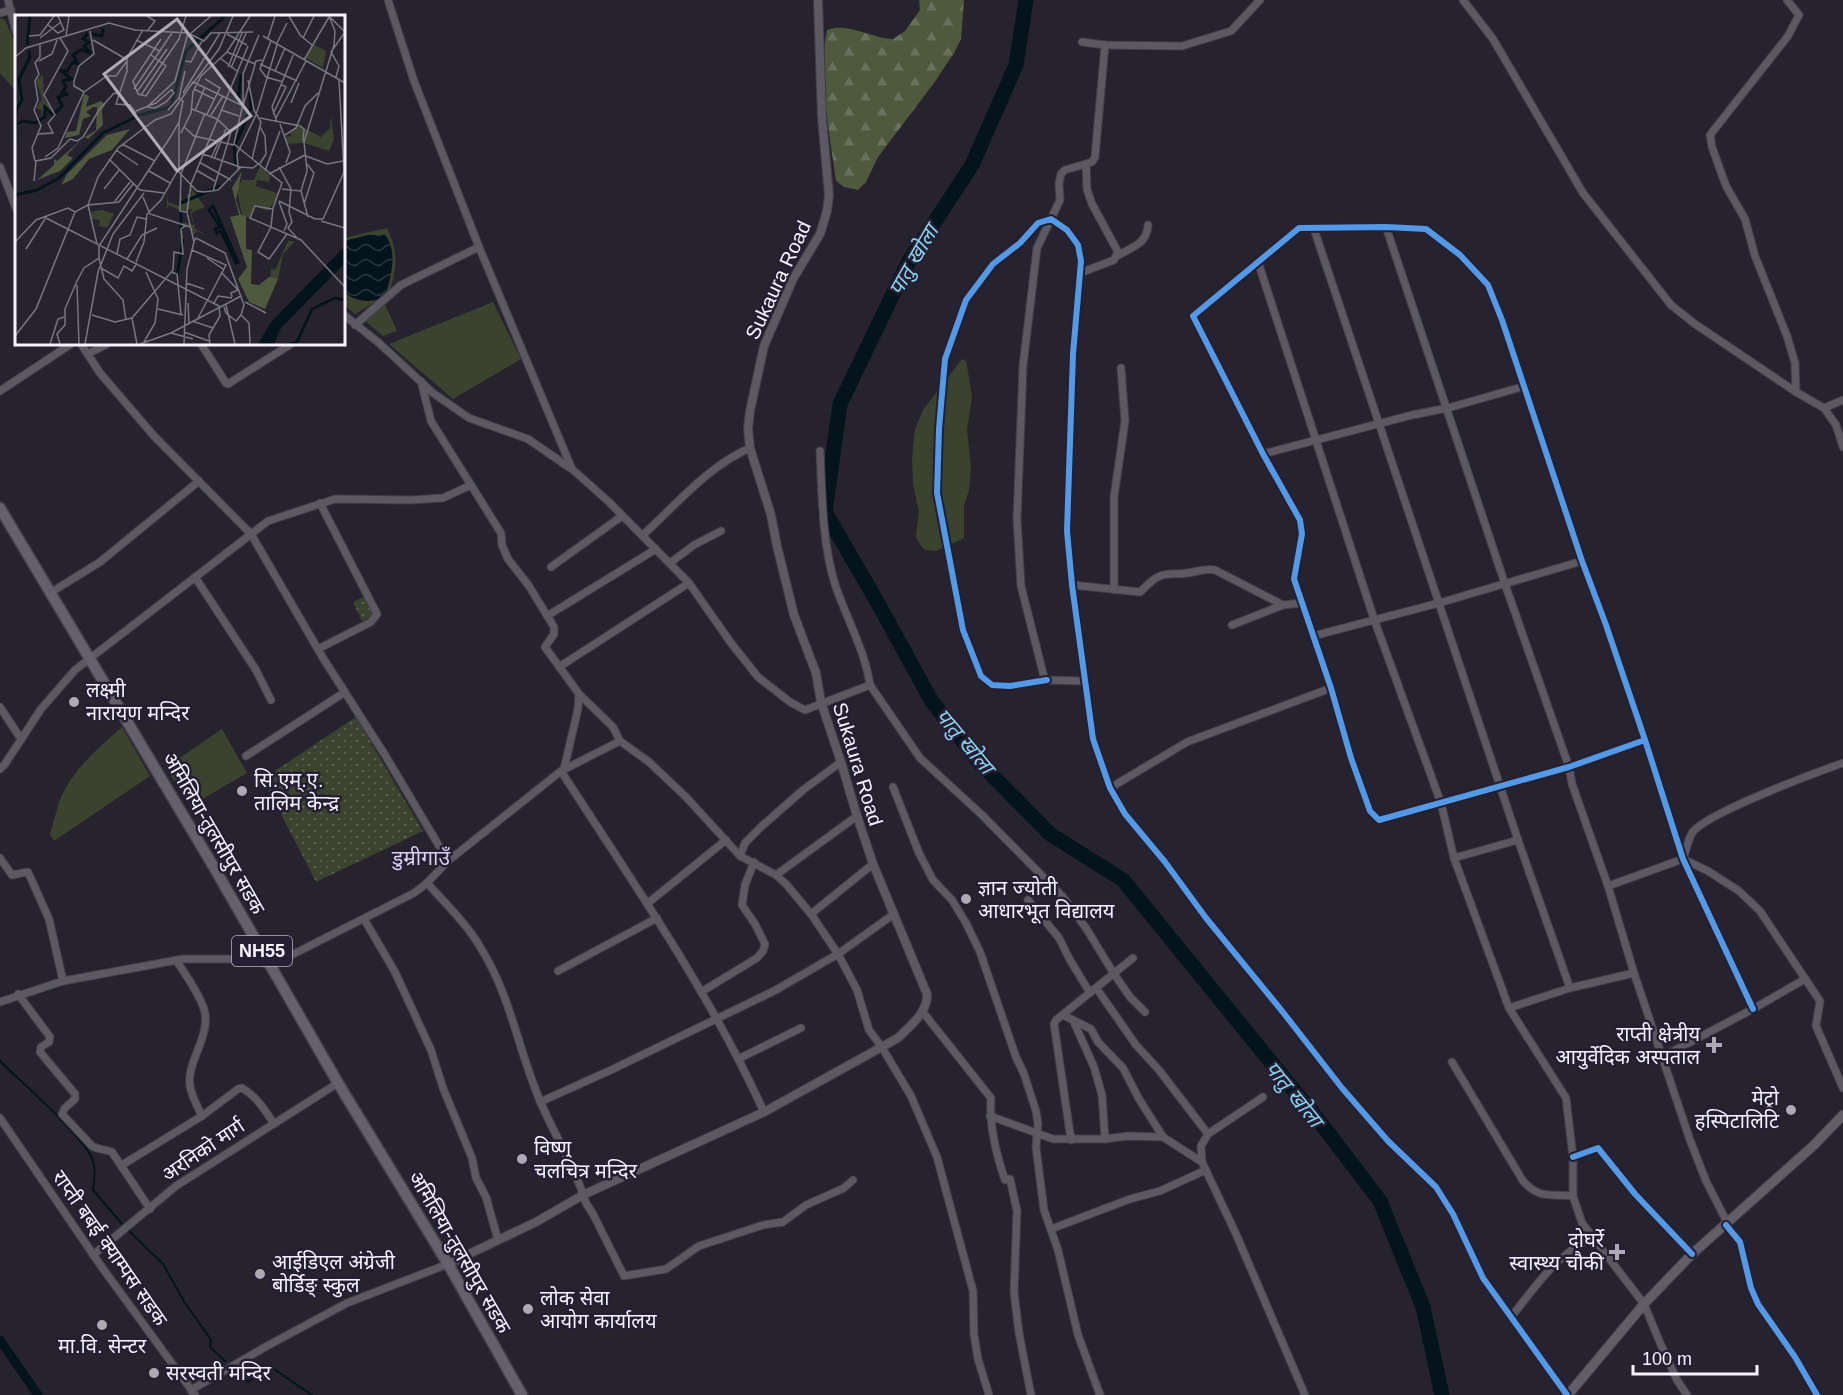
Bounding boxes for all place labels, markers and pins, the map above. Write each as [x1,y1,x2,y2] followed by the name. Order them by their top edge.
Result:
[86,678,190,724] place label: लक्ष्मी नारायण मन्दिर
[67,695,81,709] marker: लक्ष्मी नारायण मन्दिर
[254,768,339,814] place label: सि.एम्.ए. तालिम केन्द्र
[235,784,249,798] marker: सि.एम्.ए. तालिम केन्द्र
[978,876,1115,924] place label: ज्ञान ज्योती आधारभूत विद्यालय
[959,892,973,906] marker: ज्ञान ज्योती आधारभूत विद्यालय
[1556,1022,1700,1070] place label: राप्ती क्षेत्रीय आयुर्वेदिक अस्पताल
[1705,1036,1723,1054] marker: राप्ती क्षेत्रीय आयुर्वेदिक अस्पताल
[1695,1086,1780,1132] place label: मेट्रो हस्पिटालिटि
[1784,1103,1798,1117] marker: मेट्रो हस्पिटालिटि
[534,1136,638,1182] place label: विष्णु चलचित्र मन्दिर
[515,1152,529,1166] marker: विष्णु चलचित्र मन्दिर
[1509,1228,1605,1274] place label: दोघर्रे स्वास्थ्य चौकी
[1608,1243,1626,1261] marker: दोघर्रे स्वास्थ्य चौकी
[272,1250,396,1298] place label: आईडिएल अंग्रेजी बोर्डिङ् स्कुल
[253,1267,267,1281] marker: आईडिएल अंग्रेजी बोर्डिङ् स्कुल
[540,1286,657,1332] place label: लोक सेवा आयोग कार्यालय
[521,1302,535,1316] marker: लोक सेवा आयोग कार्यालय
[95,1318,109,1332] marker: मा.वि. सेन्टर
[58,1334,147,1357] place label: मा.वि. सेन्टर
[166,1361,272,1384] place label: सरस्वती मन्दिर
[147,1366,161,1380] marker: सरस्वती मन्दिर

